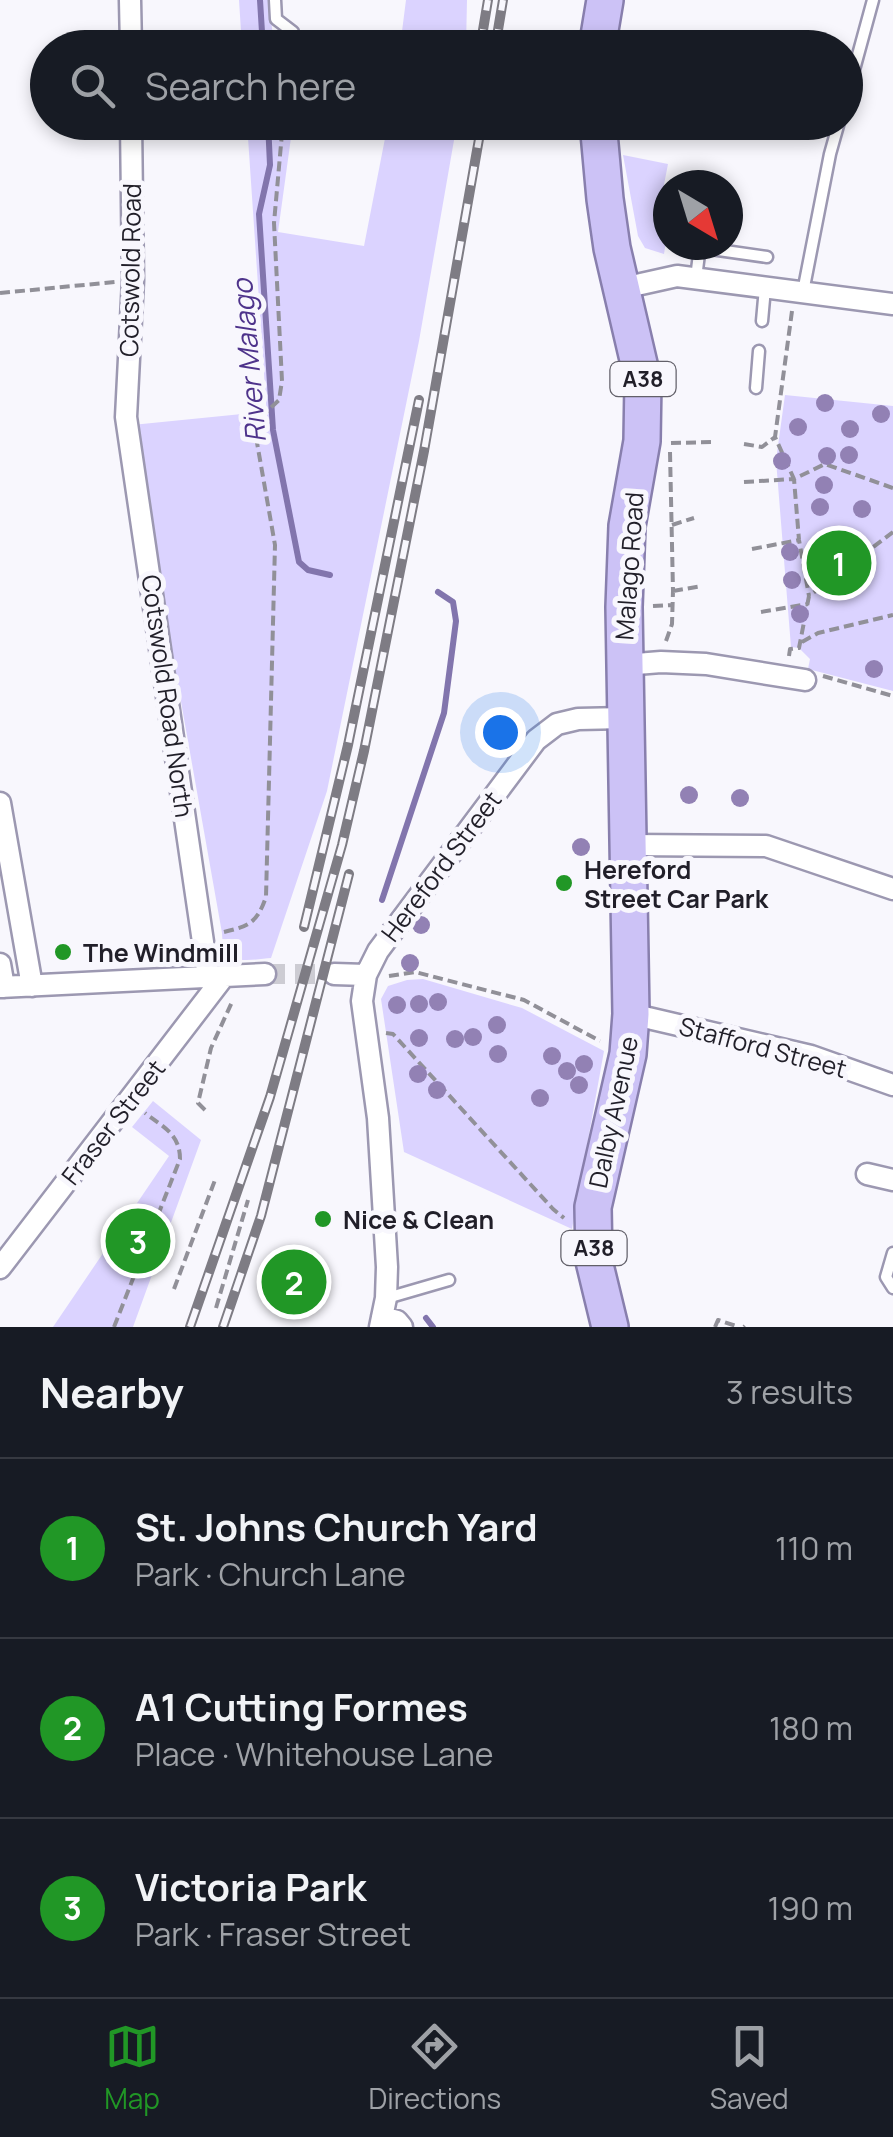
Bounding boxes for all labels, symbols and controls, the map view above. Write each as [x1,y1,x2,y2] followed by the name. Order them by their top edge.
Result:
[30,30,863,140] search box
[65,58,120,113] icon: search
[145,59,356,111] text: Search here
[653,170,743,260] north arrow
[111,183,149,357] street label: Cotswold Road
[222,276,274,444] water label: River Malago
[610,362,676,396] road number: A38
[606,491,652,641] street label: Malago Road
[806,526,872,600] pin: 1
[134,573,202,819] street label: Cotswold Road North
[475,707,526,758] your location
[373,783,509,949] street label: Hereford Street
[584,852,769,916] place label: Hereford Street Car Park
[553,872,575,894] marker: Hereford Street Car Park
[83,935,239,970] place label: The Windmill
[52,941,74,963] marker: The Windmill
[675,1008,851,1086] street label: Stafford Street
[580,1033,646,1191] street label: Dalby Avenue
[53,1052,173,1192] street label: Fraser Street
[343,1202,494,1237] place label: Nice & Clean
[106,1204,170,1278] pin: 3
[312,1208,334,1230] marker: Nice & Clean
[562,1231,626,1265] road number: A38
[262,1244,326,1320] pin: 2
[40,1363,184,1421] text: Nearby
[726,1370,853,1414] text: 3 results
[135,1500,538,1552] text: St. Johns Church Yard
[65,1526,80,1570] text: 1
[775,1526,853,1570] text: 110 m
[135,1552,406,1596] text: Park · Church Lane
[135,1680,468,1732] text: A1 Cutting Formes
[63,1706,82,1750] text: 2
[769,1706,853,1750] text: 180 m
[135,1732,493,1776] text: Place · Whitehouse Lane
[135,1860,367,1912] text: Victoria Park
[63,1886,82,1930] text: 3
[768,1886,853,1930] text: 190 m
[135,1912,411,1956] text: Park · Fraser Street
[104,2019,160,2117] tab: Map
[369,2019,501,2117] tab: Directions
[710,2019,789,2117] tab: Saved

